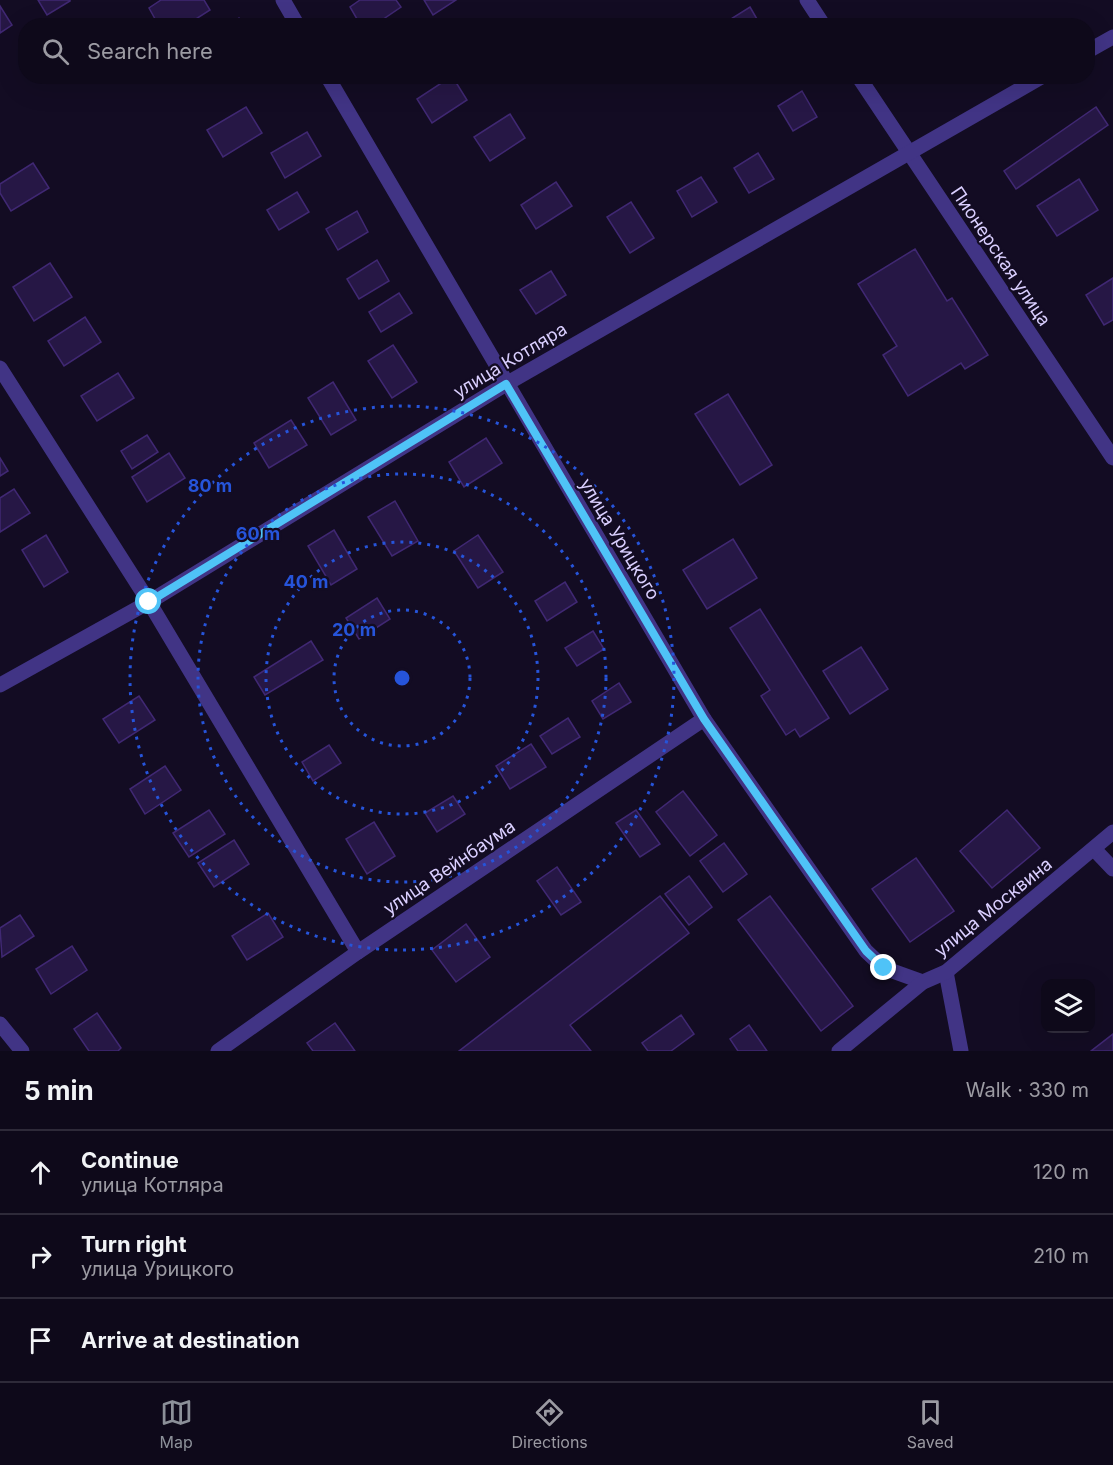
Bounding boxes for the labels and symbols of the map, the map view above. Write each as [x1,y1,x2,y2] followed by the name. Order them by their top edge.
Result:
[947,182,1055,330] street label: Пионерская улица
[450,318,570,402] street label: улица Котляра
[188,475,232,496] text: 80 m
[576,475,664,603] street label: улица Урицкого
[236,523,280,544] text: 60 m
[284,571,329,592] text: 40 m
[135,588,161,614] route start
[332,619,376,640] text: 20 m
[392,668,412,688] centre of rings
[379,815,519,919] street label: улица Вейнбаума
[930,853,1056,961] street label: улица Москвина
[870,954,896,980] route end

